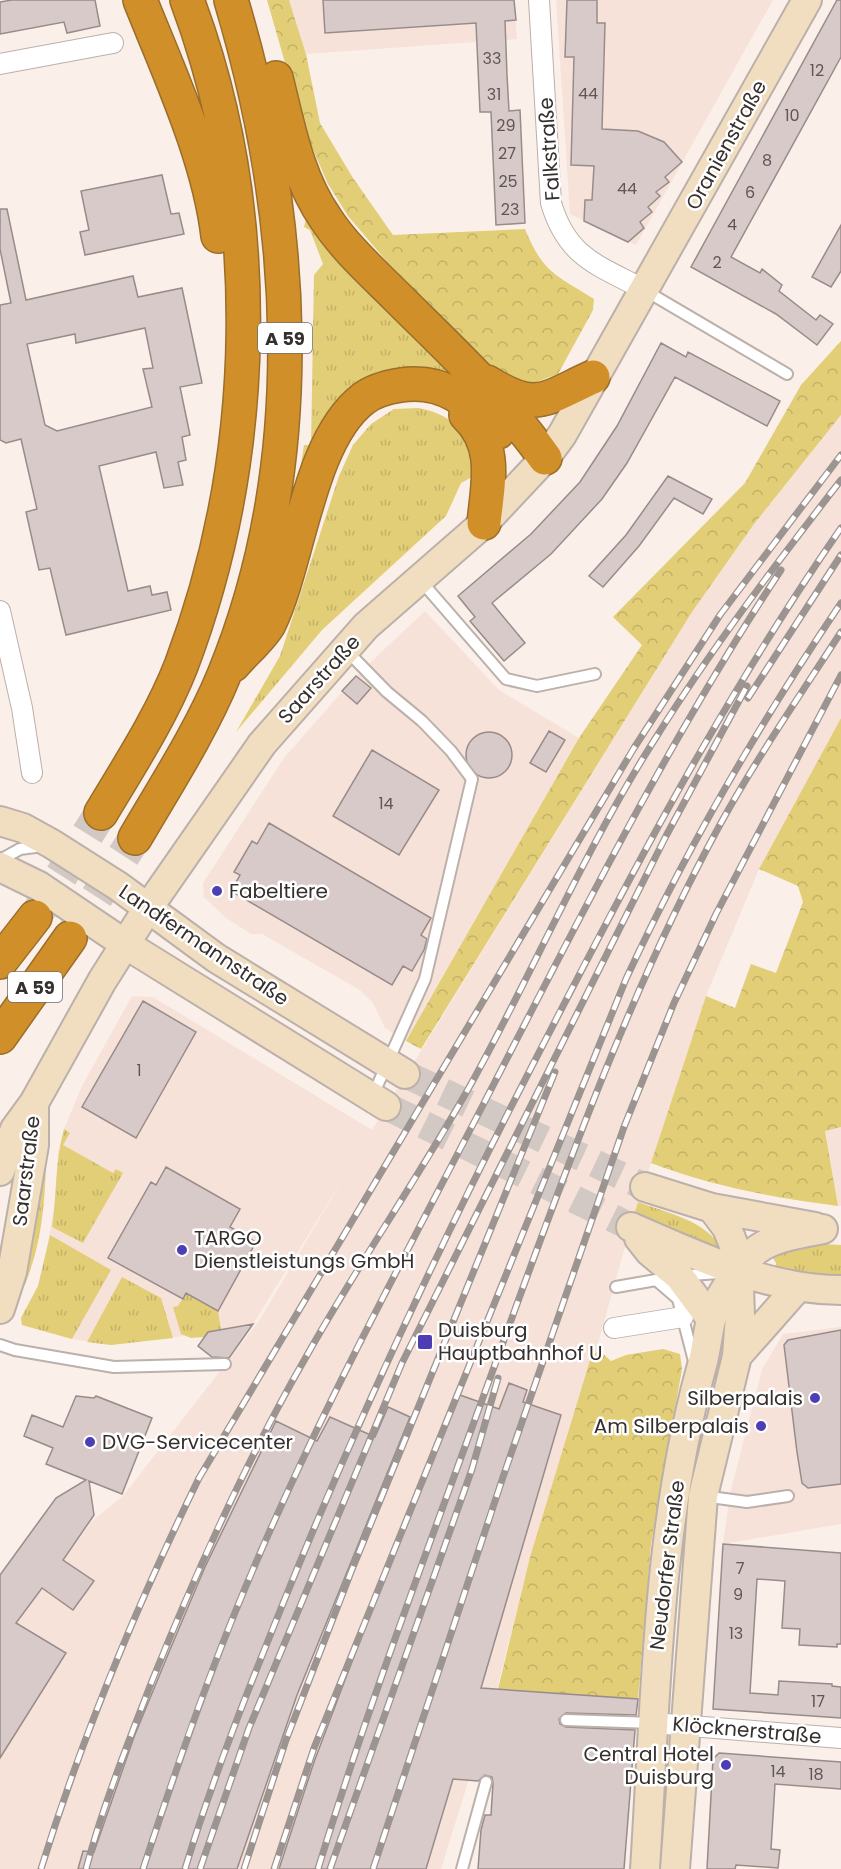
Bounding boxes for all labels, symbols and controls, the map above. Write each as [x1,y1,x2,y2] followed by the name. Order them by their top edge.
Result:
[483,47,501,70] house number: 33
[810,59,824,82] house number: 12
[679,75,773,215] street label: Oranienstraße
[578,82,598,105] house number: 44
[487,83,501,106] house number: 31
[531,96,567,202] street label: Falkstraße
[784,104,800,127] house number: 10
[496,114,516,137] house number: 29
[498,142,516,165] house number: 27
[762,149,772,172] house number: 8
[498,170,518,193] house number: 25
[617,177,637,200] house number: 44
[745,181,755,204] house number: 6
[501,198,519,221] house number: 23
[727,213,737,236] house number: 4
[712,251,722,274] house number: 2
[258,323,312,353] road number: A 59
[271,628,367,730] street label: Saarstraße
[378,792,394,815] house number: 14
[229,877,328,905] place label: Fabeltiere
[114,878,294,1012] street label: Landfermannstraße
[210,884,224,898] marker: Fabeltiere
[8,972,62,1002] road number: A 59
[136,1059,142,1082] house number: 1
[5,1114,47,1228] street label: Saarstraße
[194,1224,414,1275] place label: TARGO Dienstleistungs GmbH
[175,1243,189,1257] marker: TARGO Dienstleistungs GmbH
[438,1316,603,1367] place label: Duisburg Hauptbahnhof U
[416,1333,434,1351] marker: Duisburg Hauptbahnhof U
[687,1384,803,1412] place label: Silberpalais
[808,1391,822,1405] marker: Silberpalais
[594,1412,749,1440] place label: Am Silberpalais
[754,1419,768,1433] marker: Am Silberpalais
[102,1428,293,1456] place label: DVG-Servicecenter
[83,1435,97,1449] marker: DVG-Servicecenter
[643,1479,691,1651] street label: Neudorfer Straße
[736,1557,745,1580] house number: 7
[733,1583,743,1606] house number: 9
[729,1622,743,1645] house number: 13
[811,1690,825,1713] house number: 17
[671,1710,823,1750] street label: Klöcknerstraße
[584,1740,714,1791] place label: Central Hotel Duisburg
[719,1758,733,1772] marker: Central Hotel Duisburg
[770,1760,786,1783] house number: 14
[808,1763,824,1786] house number: 18

